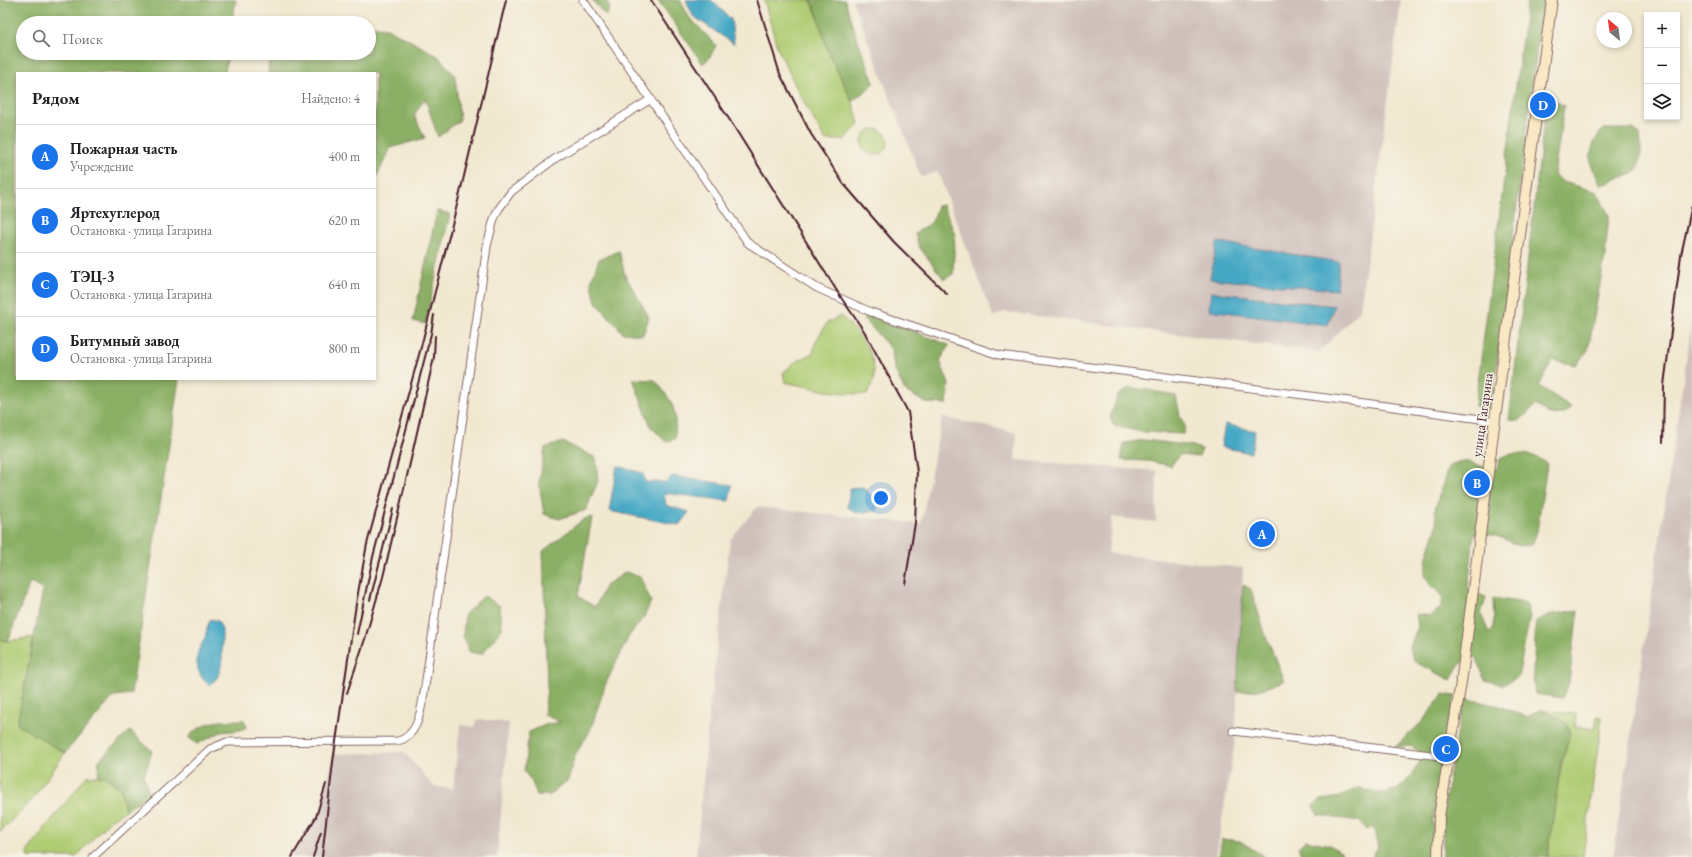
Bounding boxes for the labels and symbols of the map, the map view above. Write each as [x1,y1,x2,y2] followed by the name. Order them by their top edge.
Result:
[1596,12,1632,48] north arrow
[1530,90,1556,120] pin: D
[1467,371,1497,458] street label: улица Гагарина
[1464,468,1490,498] pin: B
[871,488,891,508] your location
[1249,519,1275,549] pin: A
[1433,734,1459,764] pin: C

